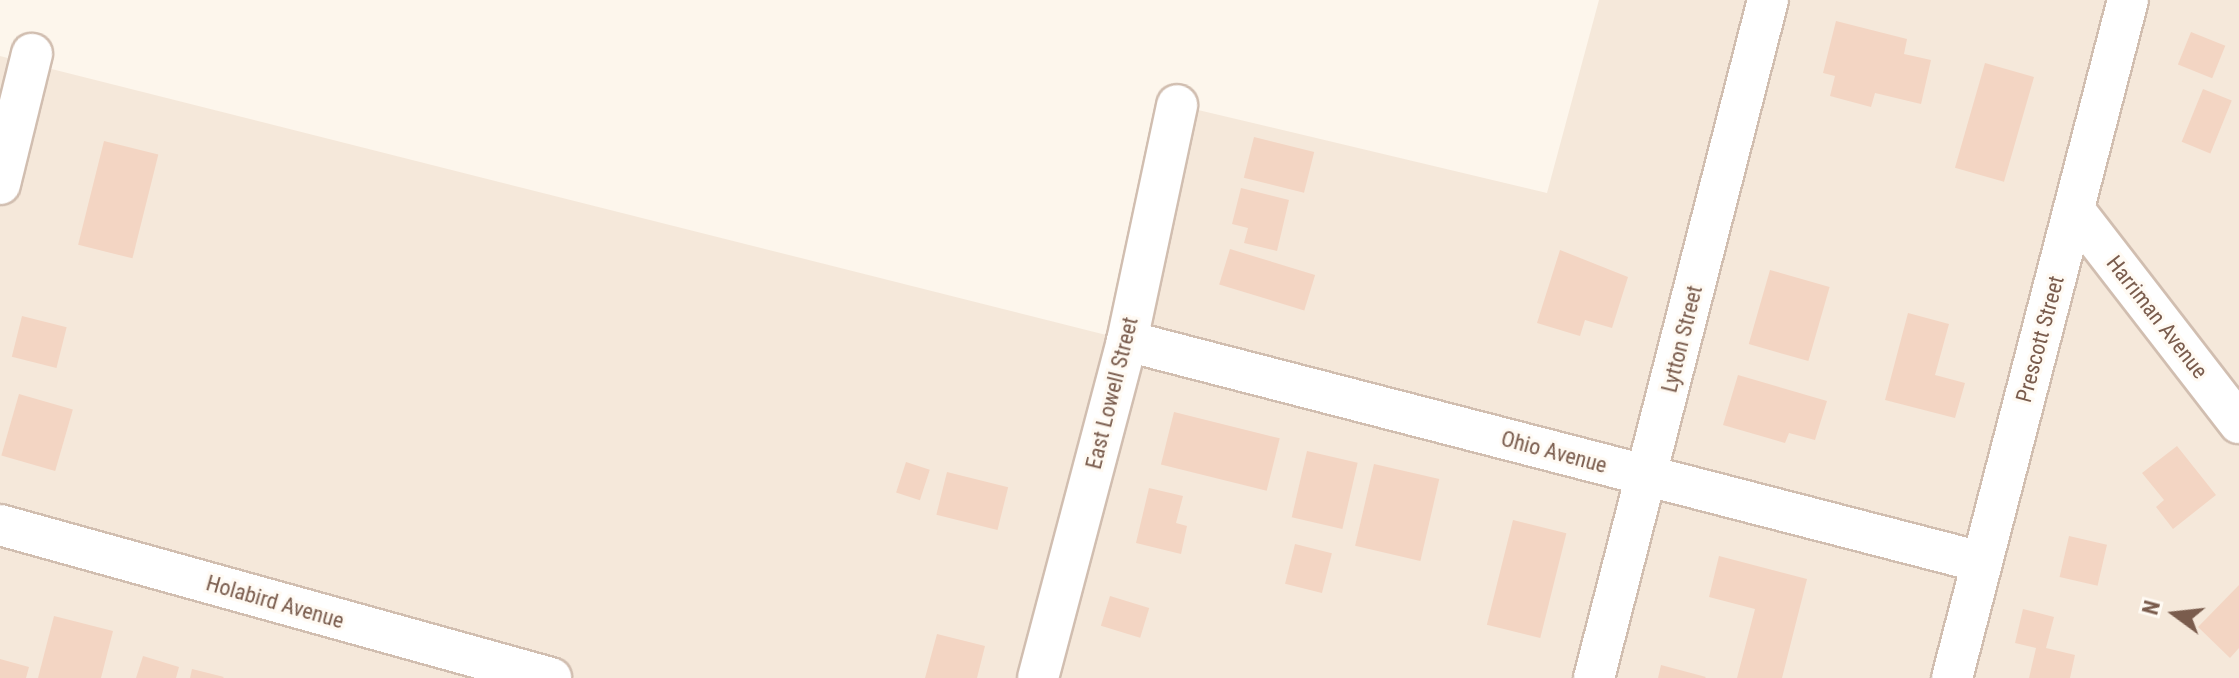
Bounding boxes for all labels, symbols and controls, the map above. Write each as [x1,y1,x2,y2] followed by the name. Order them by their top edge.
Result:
[2101,250,2213,384] street label: Harriman Avenue
[2010,273,2070,405] street label: Prescott Street
[1656,283,1708,395] street label: Lytton Street
[1080,314,1144,472] street label: East Lowell Street
[1498,425,1610,479] street label: Ohio Avenue
[203,570,347,634] street label: Holabird Avenue
[2135,574,2215,654] north arrow
[2138,598,2165,617] text: N

